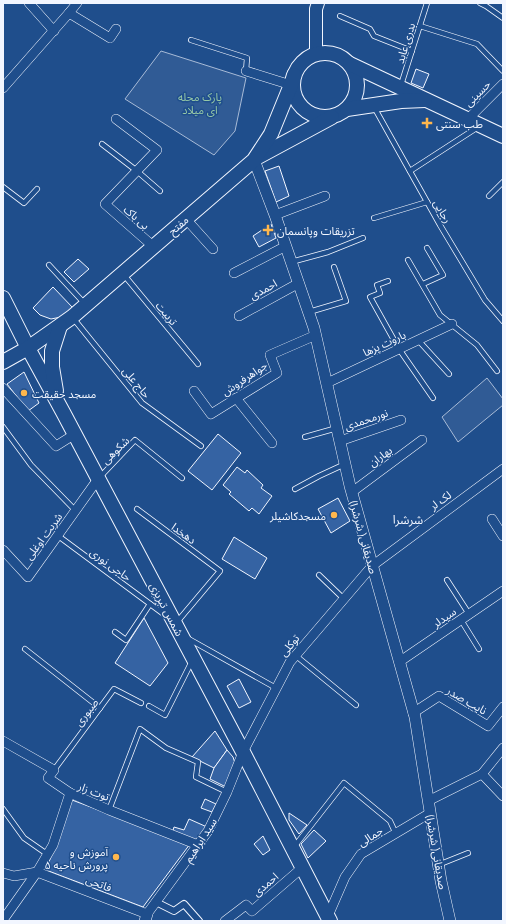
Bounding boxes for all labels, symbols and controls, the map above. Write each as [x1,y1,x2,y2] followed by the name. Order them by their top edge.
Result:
[393,21,418,65] street label: بدری عابد
[461,77,494,110] street label: حسینی
[178,90,222,117] park label: پارک محله ای میلاد
[421,117,433,129] marker: طب سنتی
[436,117,483,131] place label: طب سنتی
[430,197,455,225] street label: رجایی
[121,202,152,232] street label: بی باک
[165,213,192,239] street label: مفتح
[262,224,274,236] marker: تزریقات وپانسمان
[277,224,355,239] place label: تزریقات وپانسمان
[247,276,280,303] street label: احمدی
[153,299,180,328] street label: تربیت
[361,327,408,360] street label: باروت پزها
[219,358,270,399] street label: جواهرفروش
[119,364,154,402] street label: حاج علی
[32,387,97,401] place label: مسجد حقیقت
[19,388,29,398] marker: مسجد حقیقت
[343,406,390,433] street label: نورمحمدی
[98,433,133,467] street label: شکوهی
[366,443,395,470] street label: بهاران
[426,488,454,514] street label: لک لر
[346,499,381,575] street label: (شرشرا )صدیقانی
[269,509,326,523] place label: مسجدکاشیلر
[22,510,65,563] street label: شربت اوغلی
[329,510,339,520] marker: مسجدکاشیلر
[393,512,423,527] district label: شرشرا
[169,520,199,546] street label: دهخدا
[87,545,135,584] street label: حاجی نوری
[147,580,187,639] street label: شمس تبریزی
[429,604,459,631] street label: سیدلر
[276,631,303,659] street label: توکلی
[443,683,489,718] street label: نایب صدر
[71,696,101,729] street label: صبوری
[75,779,112,804] street label: توت زار
[423,814,450,891] street label: (شرشرا )صدیقانی
[181,815,222,866] street label: سید ابراهیم
[355,823,386,850] street label: جمالی
[44,845,109,873] place label: آموزش و پرورش ناحیه ۵
[111,852,121,862] marker: آموزش و پرورش ناحیه ۵
[250,869,281,899] street label: احمدی
[84,872,114,895] street label: فاتحی

